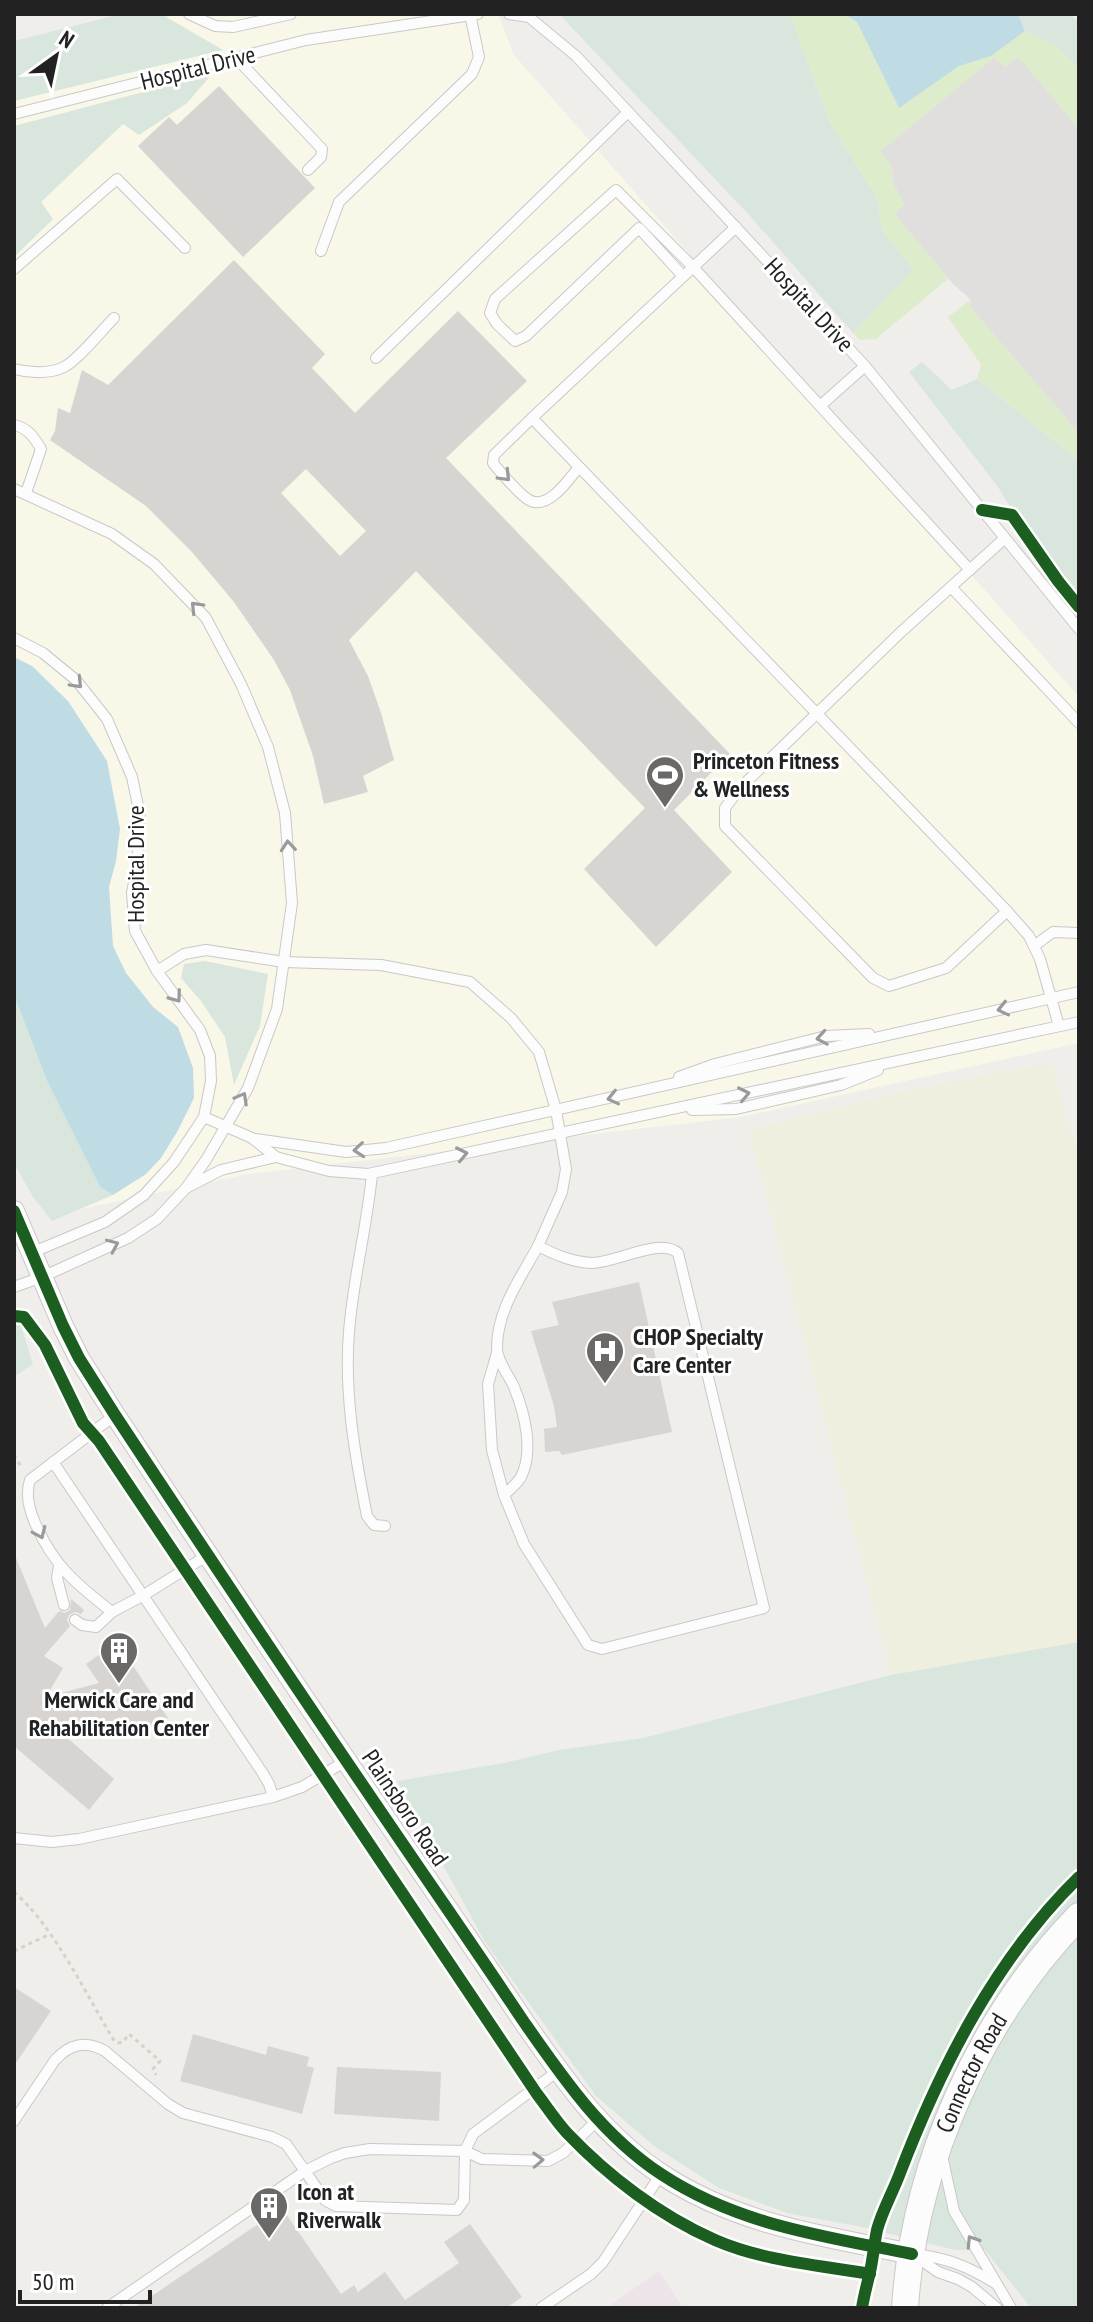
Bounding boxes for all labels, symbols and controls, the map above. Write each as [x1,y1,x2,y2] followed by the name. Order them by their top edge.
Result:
[16,16,96,96] north arrow
[54,24,80,54] text: N
[137,38,259,97] street label: Hospital Drive
[758,251,861,358] street label: Hospital Drive
[495,467,510,481] one-way arrow
[191,602,205,616] one-way arrow
[67,674,82,688] one-way arrow
[693,745,839,804] place label: Princeton Fitness & Wellness
[644,754,686,809] sports icon: Princeton Fitness & Wellness
[120,805,151,923] street label: Hospital Drive
[280,839,297,852] one-way arrow
[166,988,181,1003] one-way arrow
[997,1000,1010,1017] one-way arrow
[815,1029,828,1046] one-way arrow
[736,1086,750,1103] one-way arrow
[607,1088,620,1105] one-way arrow
[232,1093,248,1107] one-way arrow
[352,1142,365,1159] one-way arrow
[455,1146,468,1163] one-way arrow
[104,1239,119,1255] one-way arrow
[633,1321,763,1380] place label: CHOP Specialty Care Center
[584,1330,626,1385] hospital icon: CHOP Specialty Care Center
[30,1525,46,1539] one-way arrow
[98,1630,140,1685] building icon: Merwick Care and Rehabilitation Center
[29,1684,210,1743] place label: Merwick Care and Rehabilitation Center
[355,1744,456,1872] street label: Plainsboro Road
[929,2007,1014,2137] street label: Connector Road
[532,2151,545,2168] one-way arrow
[297,2176,381,2235] place label: Icon at Riverwalk
[248,2185,290,2240] building icon: Icon at Riverwalk
[966,2236,981,2250] one-way arrow
[20,2254,150,2304] scale bar
[32,2266,74,2297] text: 50 m

